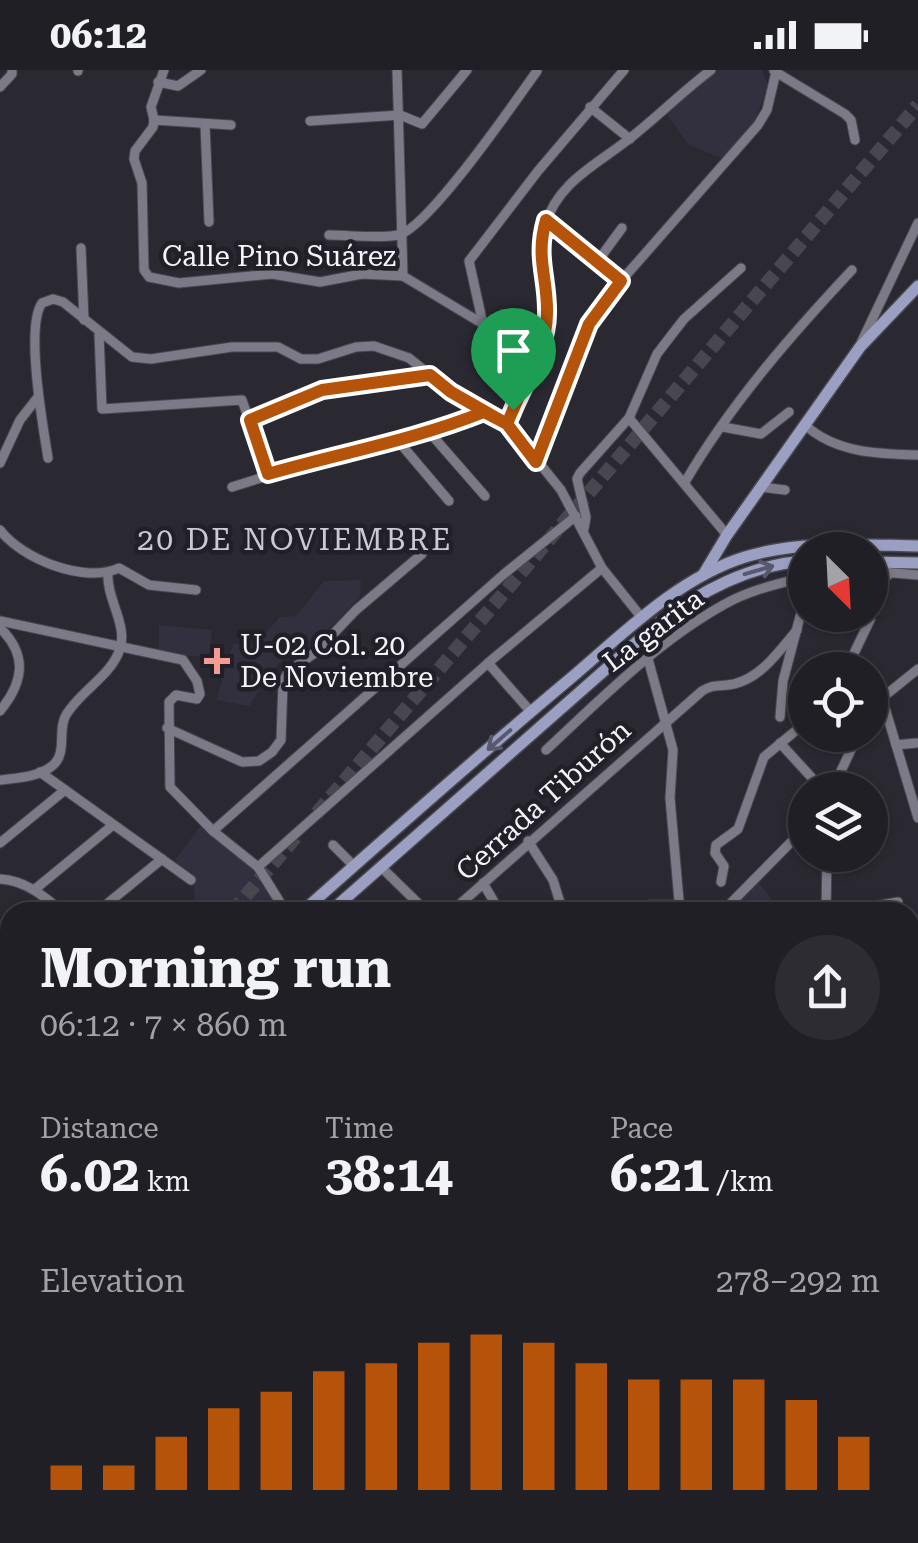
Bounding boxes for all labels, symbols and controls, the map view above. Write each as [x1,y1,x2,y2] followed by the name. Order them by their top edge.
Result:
[50,13,147,57] text: 06:12
[162,240,396,273] street label: Calle Pino Suárez
[471,308,556,411] pin
[486,323,541,378] icon: arrive
[137,522,453,557] district label: 20 DE NOVIEMBRE
[788,532,888,632] north arrow
[788,532,888,872] map controls
[742,560,774,578] one-way arrow
[597,582,710,679] street label: La garita
[240,629,433,694] place label: U-02 Col. 20 De Noviembre
[204,648,230,674] marker: U-02 Col. 20 De Noviembre
[788,652,888,752] button: locate
[449,713,637,887] street label: Cerrada Tiburón
[486,728,512,750] one-way arrow
[788,772,888,872] button: layers
[775,935,880,1040] button: share
[40,936,391,1000] text: Morning run
[40,1006,287,1044] text: 06:12 · 7 × 860 m
[40,1112,159,1145] text: Distance
[325,1112,394,1145] text: Time
[610,1112,673,1145] text: Pace
[40,1145,140,1203] text: 6.02
[325,1145,453,1203] text: 38:14
[610,1145,710,1203] text: 6:21
[140,1165,190,1198] text: km
[710,1165,773,1198] text: /km
[40,1262,185,1300] text: Elevation
[716,1262,880,1300] text: 278–292 m

